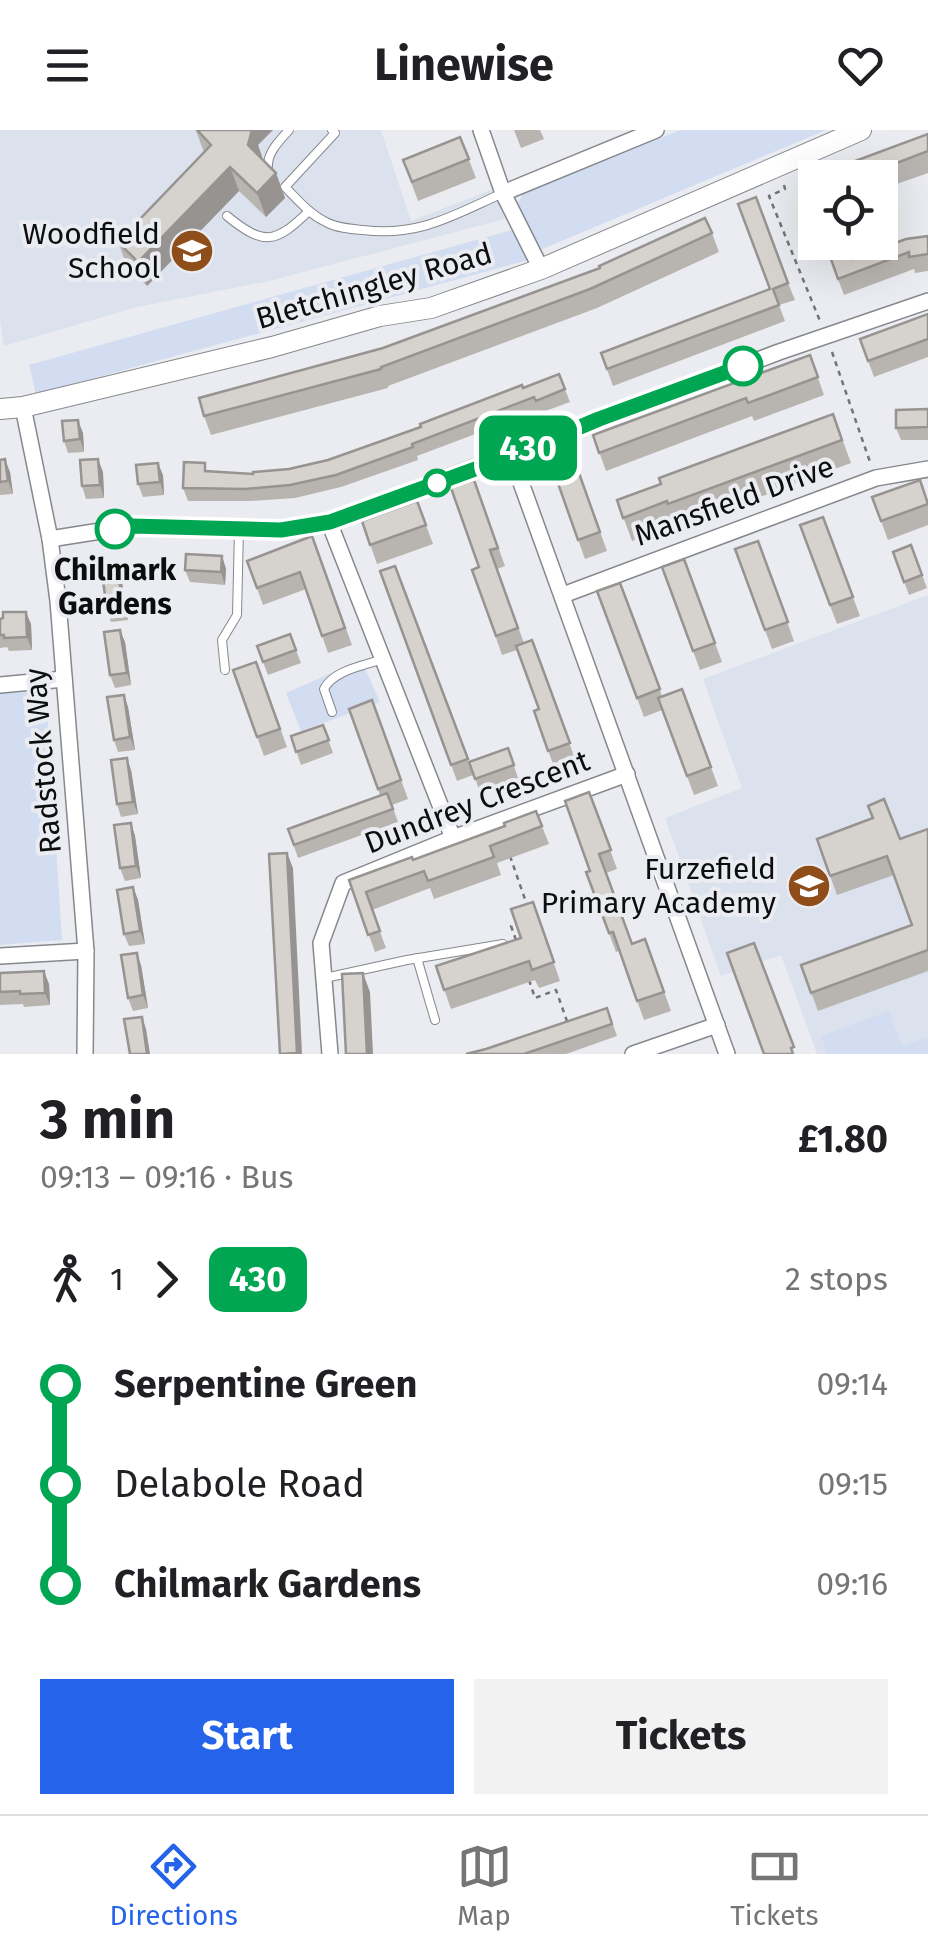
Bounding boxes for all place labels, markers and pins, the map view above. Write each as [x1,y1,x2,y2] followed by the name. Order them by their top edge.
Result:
[22,216,160,286] place label: Woodfield School
[169,228,215,274] school or university icon: Woodfield School
[724,347,762,385] unlabelled marker
[424,470,450,496] unlabelled marker
[96,510,134,548] marker: Chilmark Gardens
[54,552,176,622] place label: Chilmark Gardens
[541,851,776,921] place label: Furzefield Primary Academy
[786,863,832,909] school or university icon: Furzefield Primary Academy

